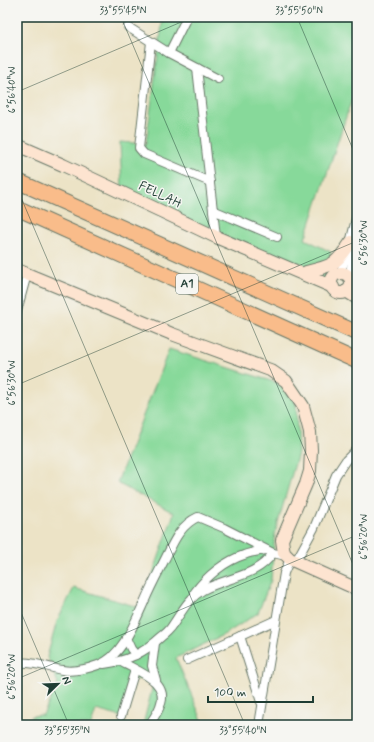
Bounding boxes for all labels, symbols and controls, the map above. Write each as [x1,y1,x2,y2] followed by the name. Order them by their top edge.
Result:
[99,4,147,18] text: 33°55'45"N
[275,4,323,18] text: 33°55'50"N
[5,67,19,113] text: 6°56'40"W
[136,178,184,212] street label: FELLAH
[357,220,371,266] text: 6°56'30"W
[176,274,198,294] road number: A1
[5,360,19,406] text: 6°56'30"W
[357,514,371,560] text: 6°56'20"W
[5,654,19,700] text: 6°56'20"W
[38,664,78,704] north arrow
[58,674,74,687] text: N
[208,678,313,704] scale bar
[214,685,246,701] text: 100 m
[44,724,90,738] text: 33°55'35"N
[219,724,267,738] text: 33°55'40"N

